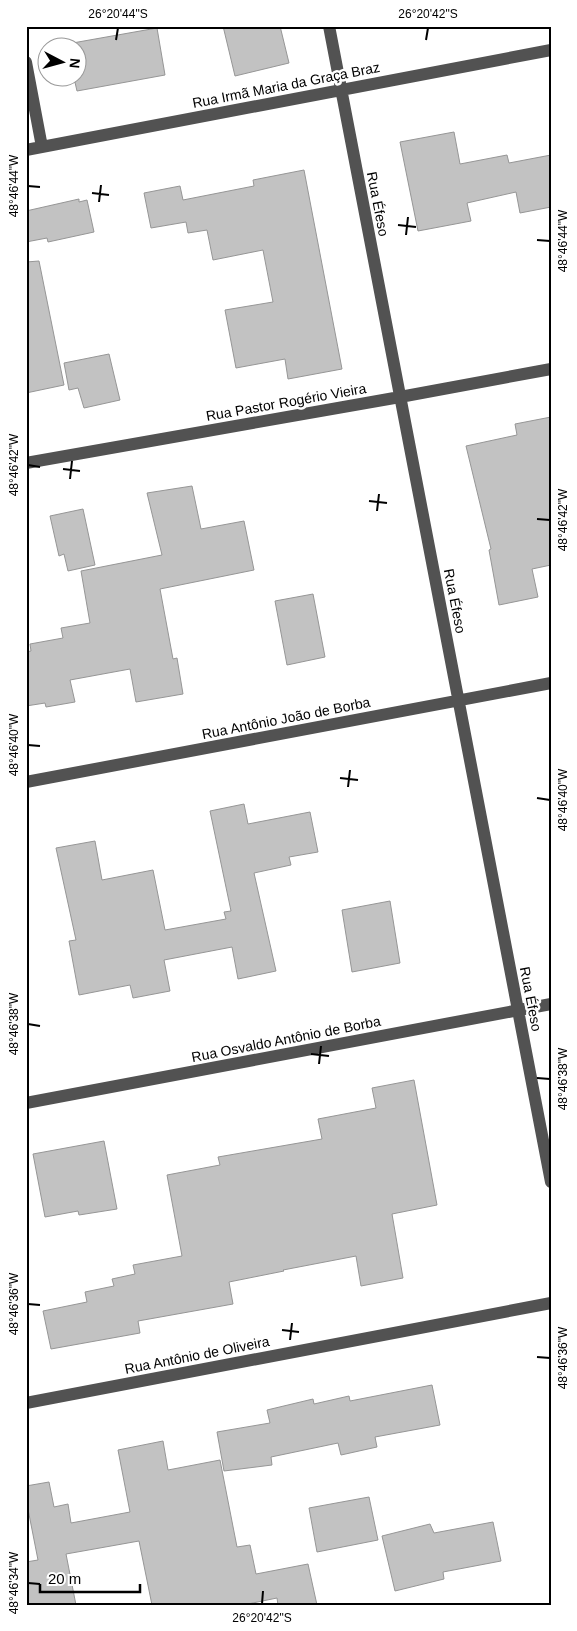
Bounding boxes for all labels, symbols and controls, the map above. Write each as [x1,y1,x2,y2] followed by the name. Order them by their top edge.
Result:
[88,7,148,21] text: 26°20'44"S
[398,7,458,21] text: 26°20'42"S
[38,38,88,88] north arrow
[66,57,83,69] text: N
[191,59,381,111] street label: Rua Irmã Maria da Graça Braz
[7,154,21,217] text: 48°46'44"W
[364,170,392,238] street label: Rua Éfeso
[556,209,570,272] text: 48°46'44"W
[205,380,368,424] street label: Rua Pastor Rogério Vieira
[7,433,21,496] text: 48°46'42"W
[556,488,570,551] text: 48°46'42"W
[441,567,469,635] street label: Rua Éfeso
[200,694,372,742] street label: Rua Antônio João de Borba
[7,713,21,776] text: 48°46'40"W
[556,768,570,831] text: 48°46'40"W
[517,965,545,1033] street label: Rua Éfeso
[7,992,21,1055] text: 48°46'38"W
[190,1013,382,1065] street label: Rua Osvaldo Antônio de Borba
[556,1047,570,1110] text: 48°46'38"W
[7,1272,21,1335] text: 48°46'36"W
[556,1326,570,1389] text: 48°46'36"W
[123,1333,271,1377] street label: Rua Antônio de Oliveira
[7,1551,21,1614] text: 48°46'34"W
[40,1561,140,1593] scale bar
[48,1570,81,1587] text: 20 m
[232,1611,292,1625] text: 26°20'42"S

